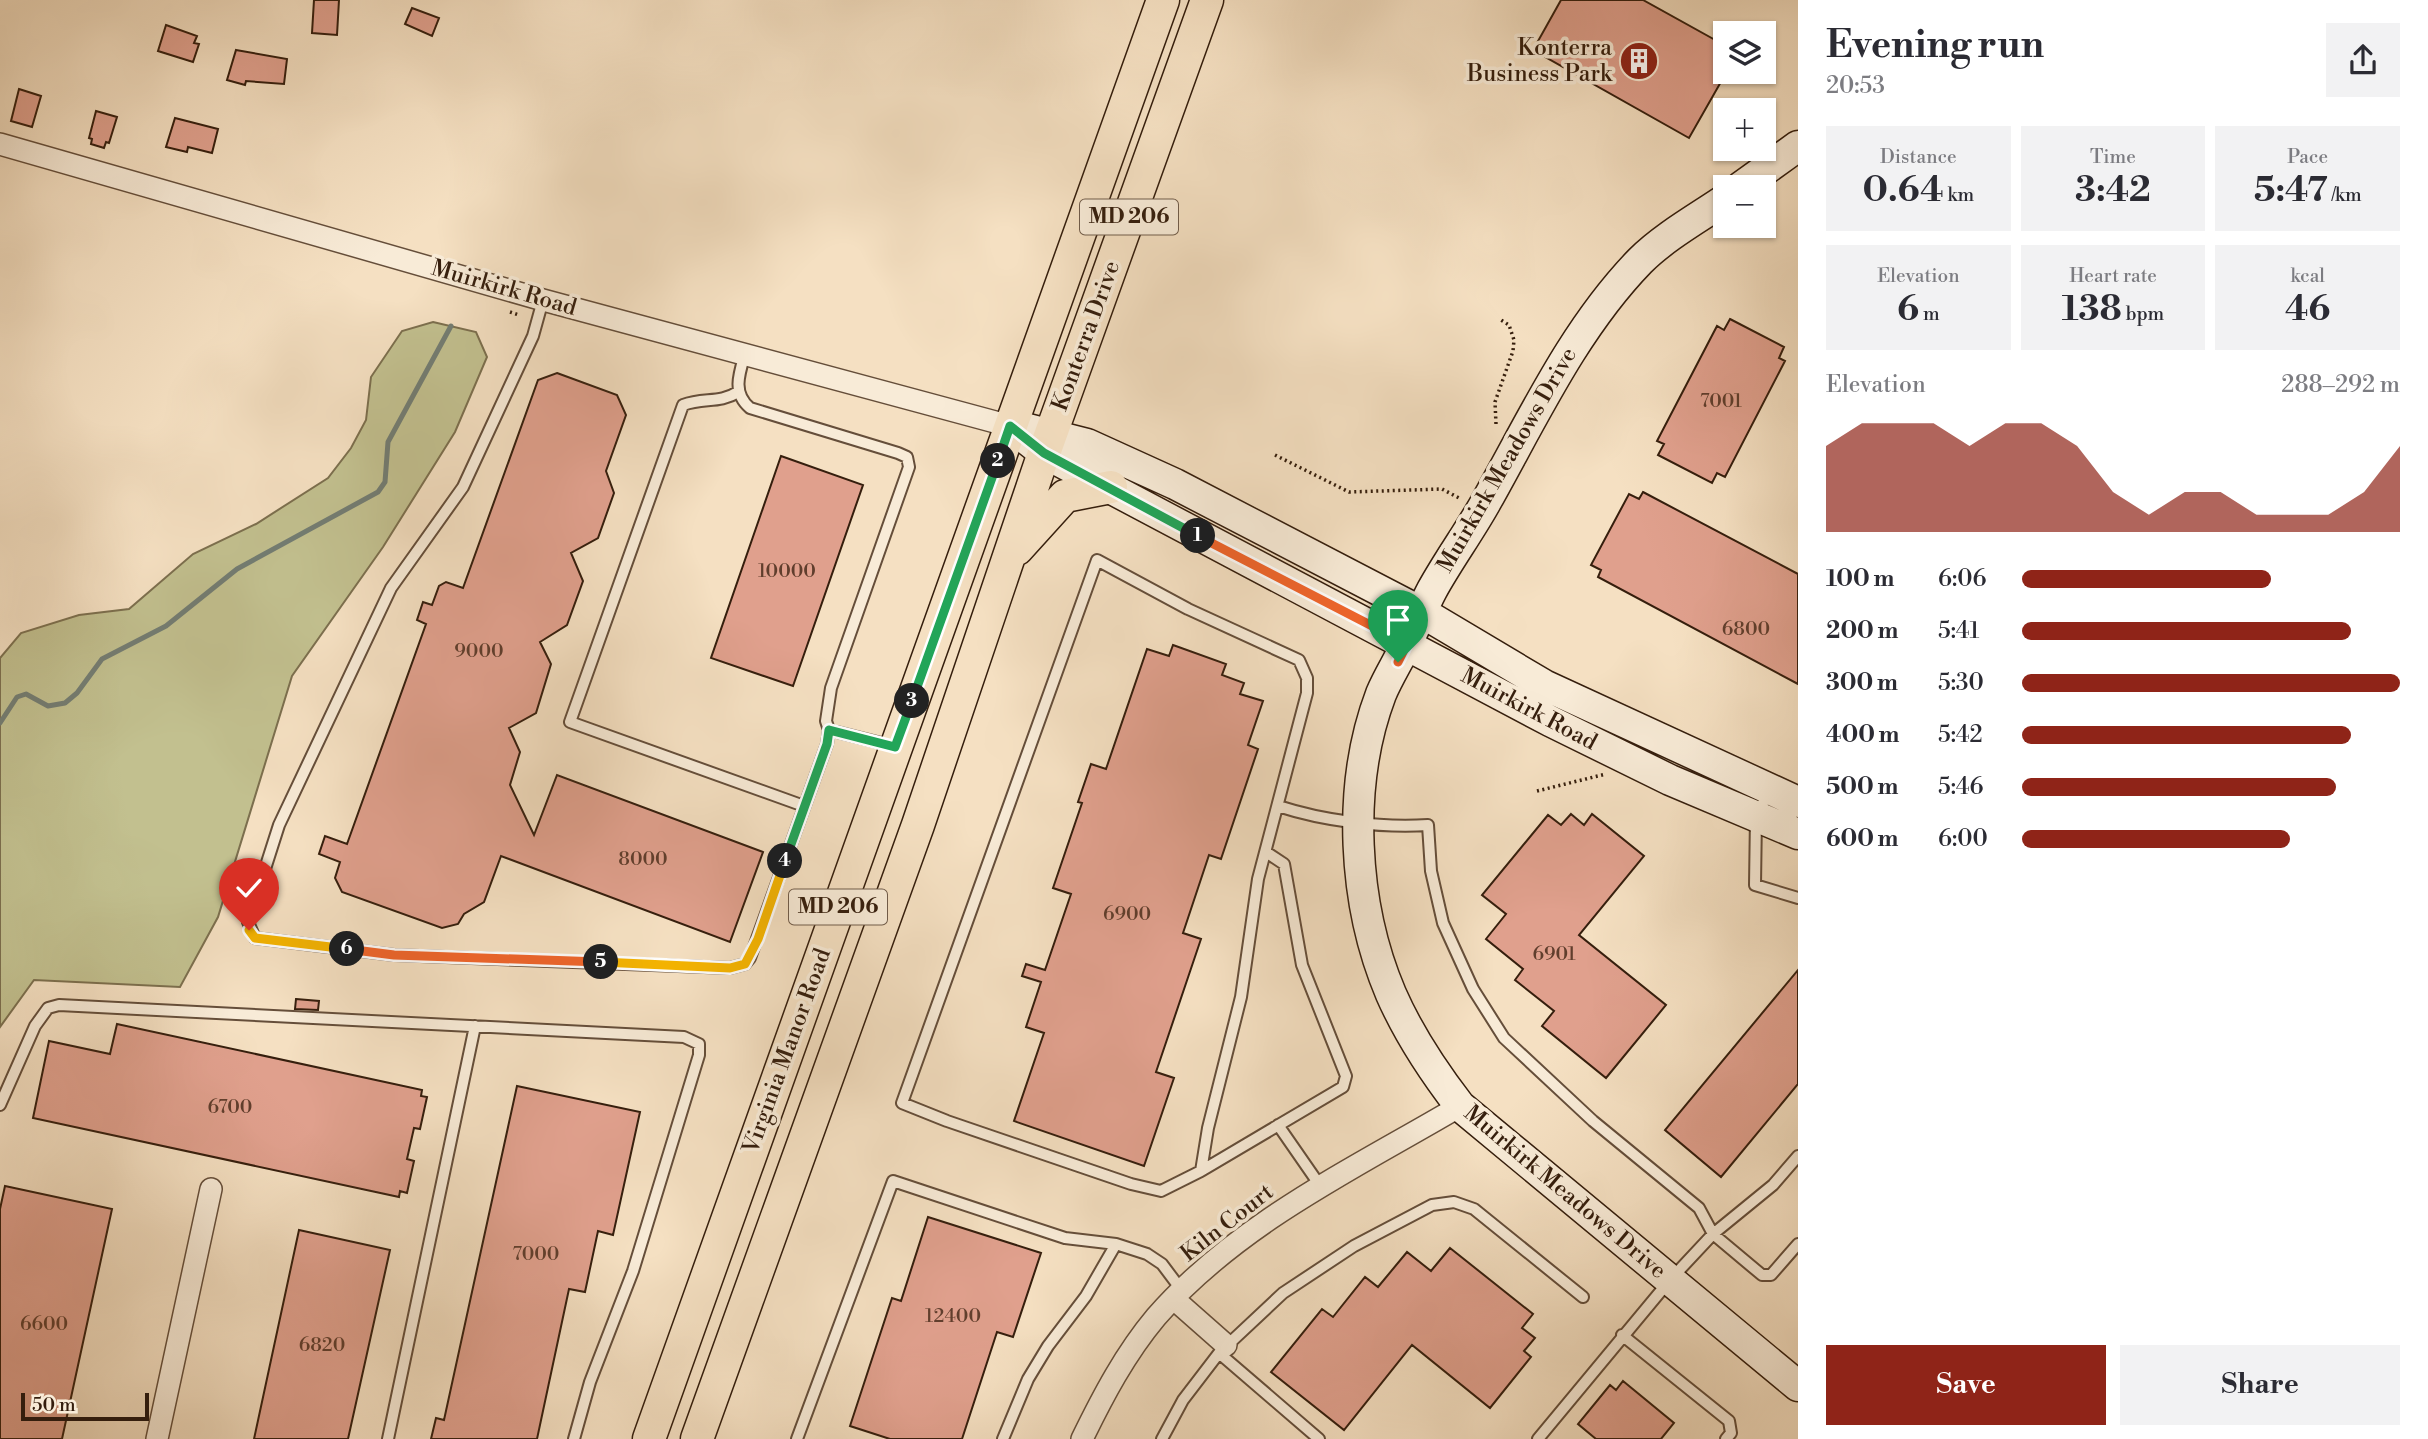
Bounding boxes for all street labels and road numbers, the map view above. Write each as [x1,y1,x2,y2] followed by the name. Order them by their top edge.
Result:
[1080,200,1178,234] road number: MD 206
[428,254,580,322] street label: Muirkirk Road
[1046,257,1126,415] street label: Konterra Drive
[1431,342,1583,578] street label: Muirkirk Meadows Drive
[1456,661,1602,757] street label: Muirkirk Road
[789,890,887,925] road number: MD 206
[737,945,837,1158] street label: Virginia Manor Road
[1458,1099,1672,1285] street label: Muirkirk Meadows Drive
[1175,1178,1279,1268] street label: Kiln Court

